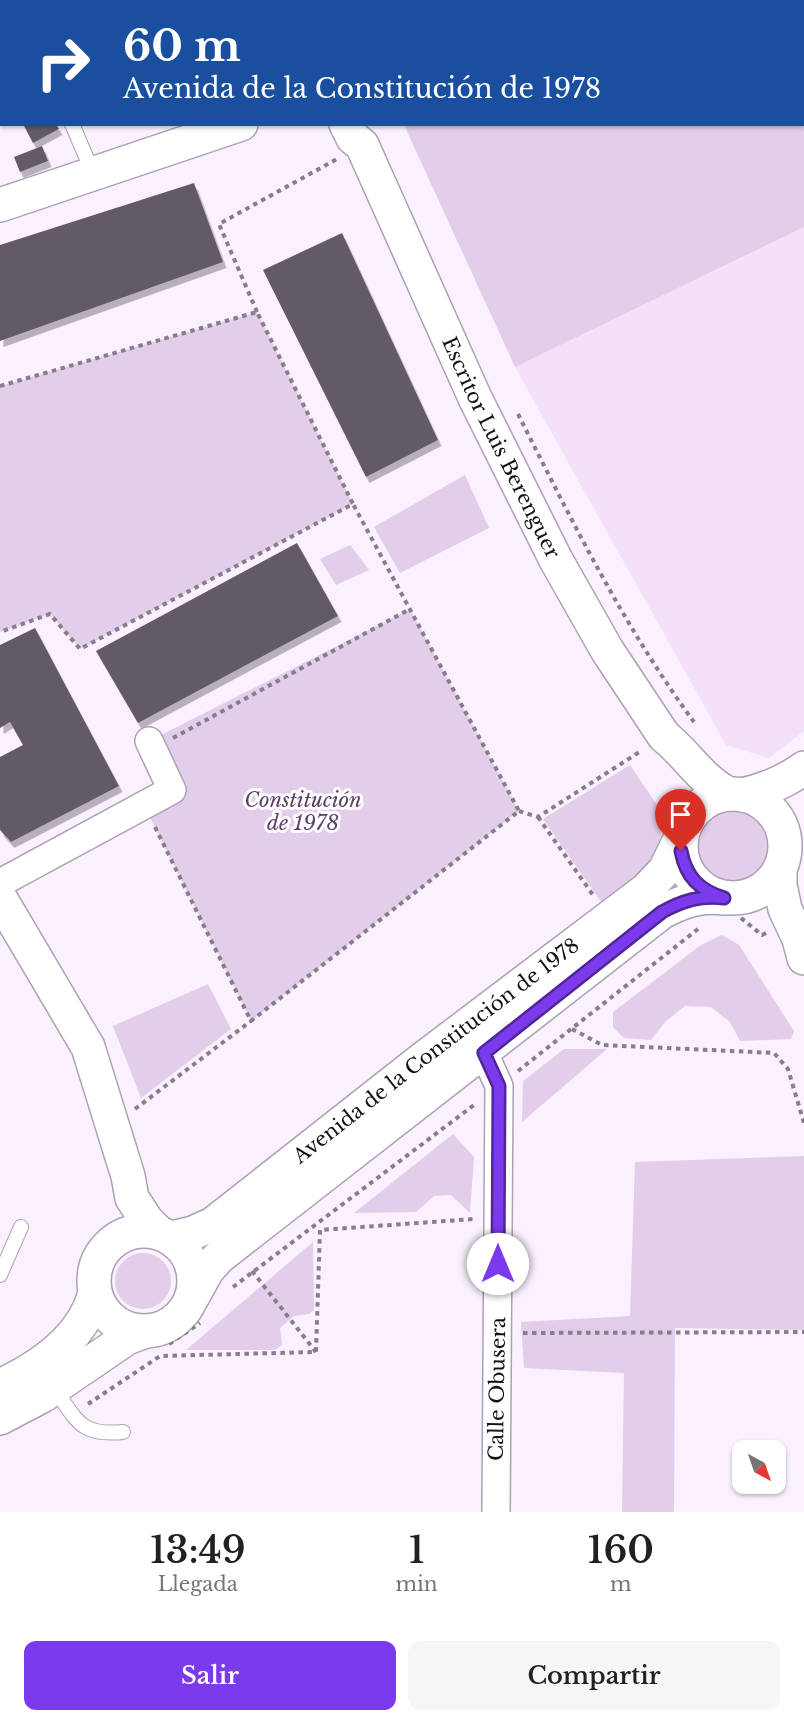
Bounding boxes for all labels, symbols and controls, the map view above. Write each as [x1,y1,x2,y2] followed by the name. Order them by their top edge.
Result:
[123,20,241,72] text: 60 m
[24,24,102,102] icon: right
[123,72,601,105] text: Avenida de la Constitución de 1978
[437,333,565,563] street label: Escritor Luis Berenguer
[244,788,362,835] park label: Constitución de 1978
[655,789,706,851] pin
[664,798,697,831] icon: arrive
[288,933,584,1169] street label: Avenida de la Constitución de 1978
[466,1232,530,1296] position arrow
[484,1316,510,1461] street label: Calle Obusera
[732,1440,786,1494] north arrow
[732,1440,786,1494] map controls
[150,1528,246,1573] text: 13:49
[409,1528,425,1573] text: 1
[588,1528,654,1573] text: 160
[158,1572,238,1596] text: Llegada
[396,1572,438,1596] text: min
[610,1572,632,1596] text: m
[24,1641,396,1710] button: Salir
[408,1641,780,1710] button: Compartir

